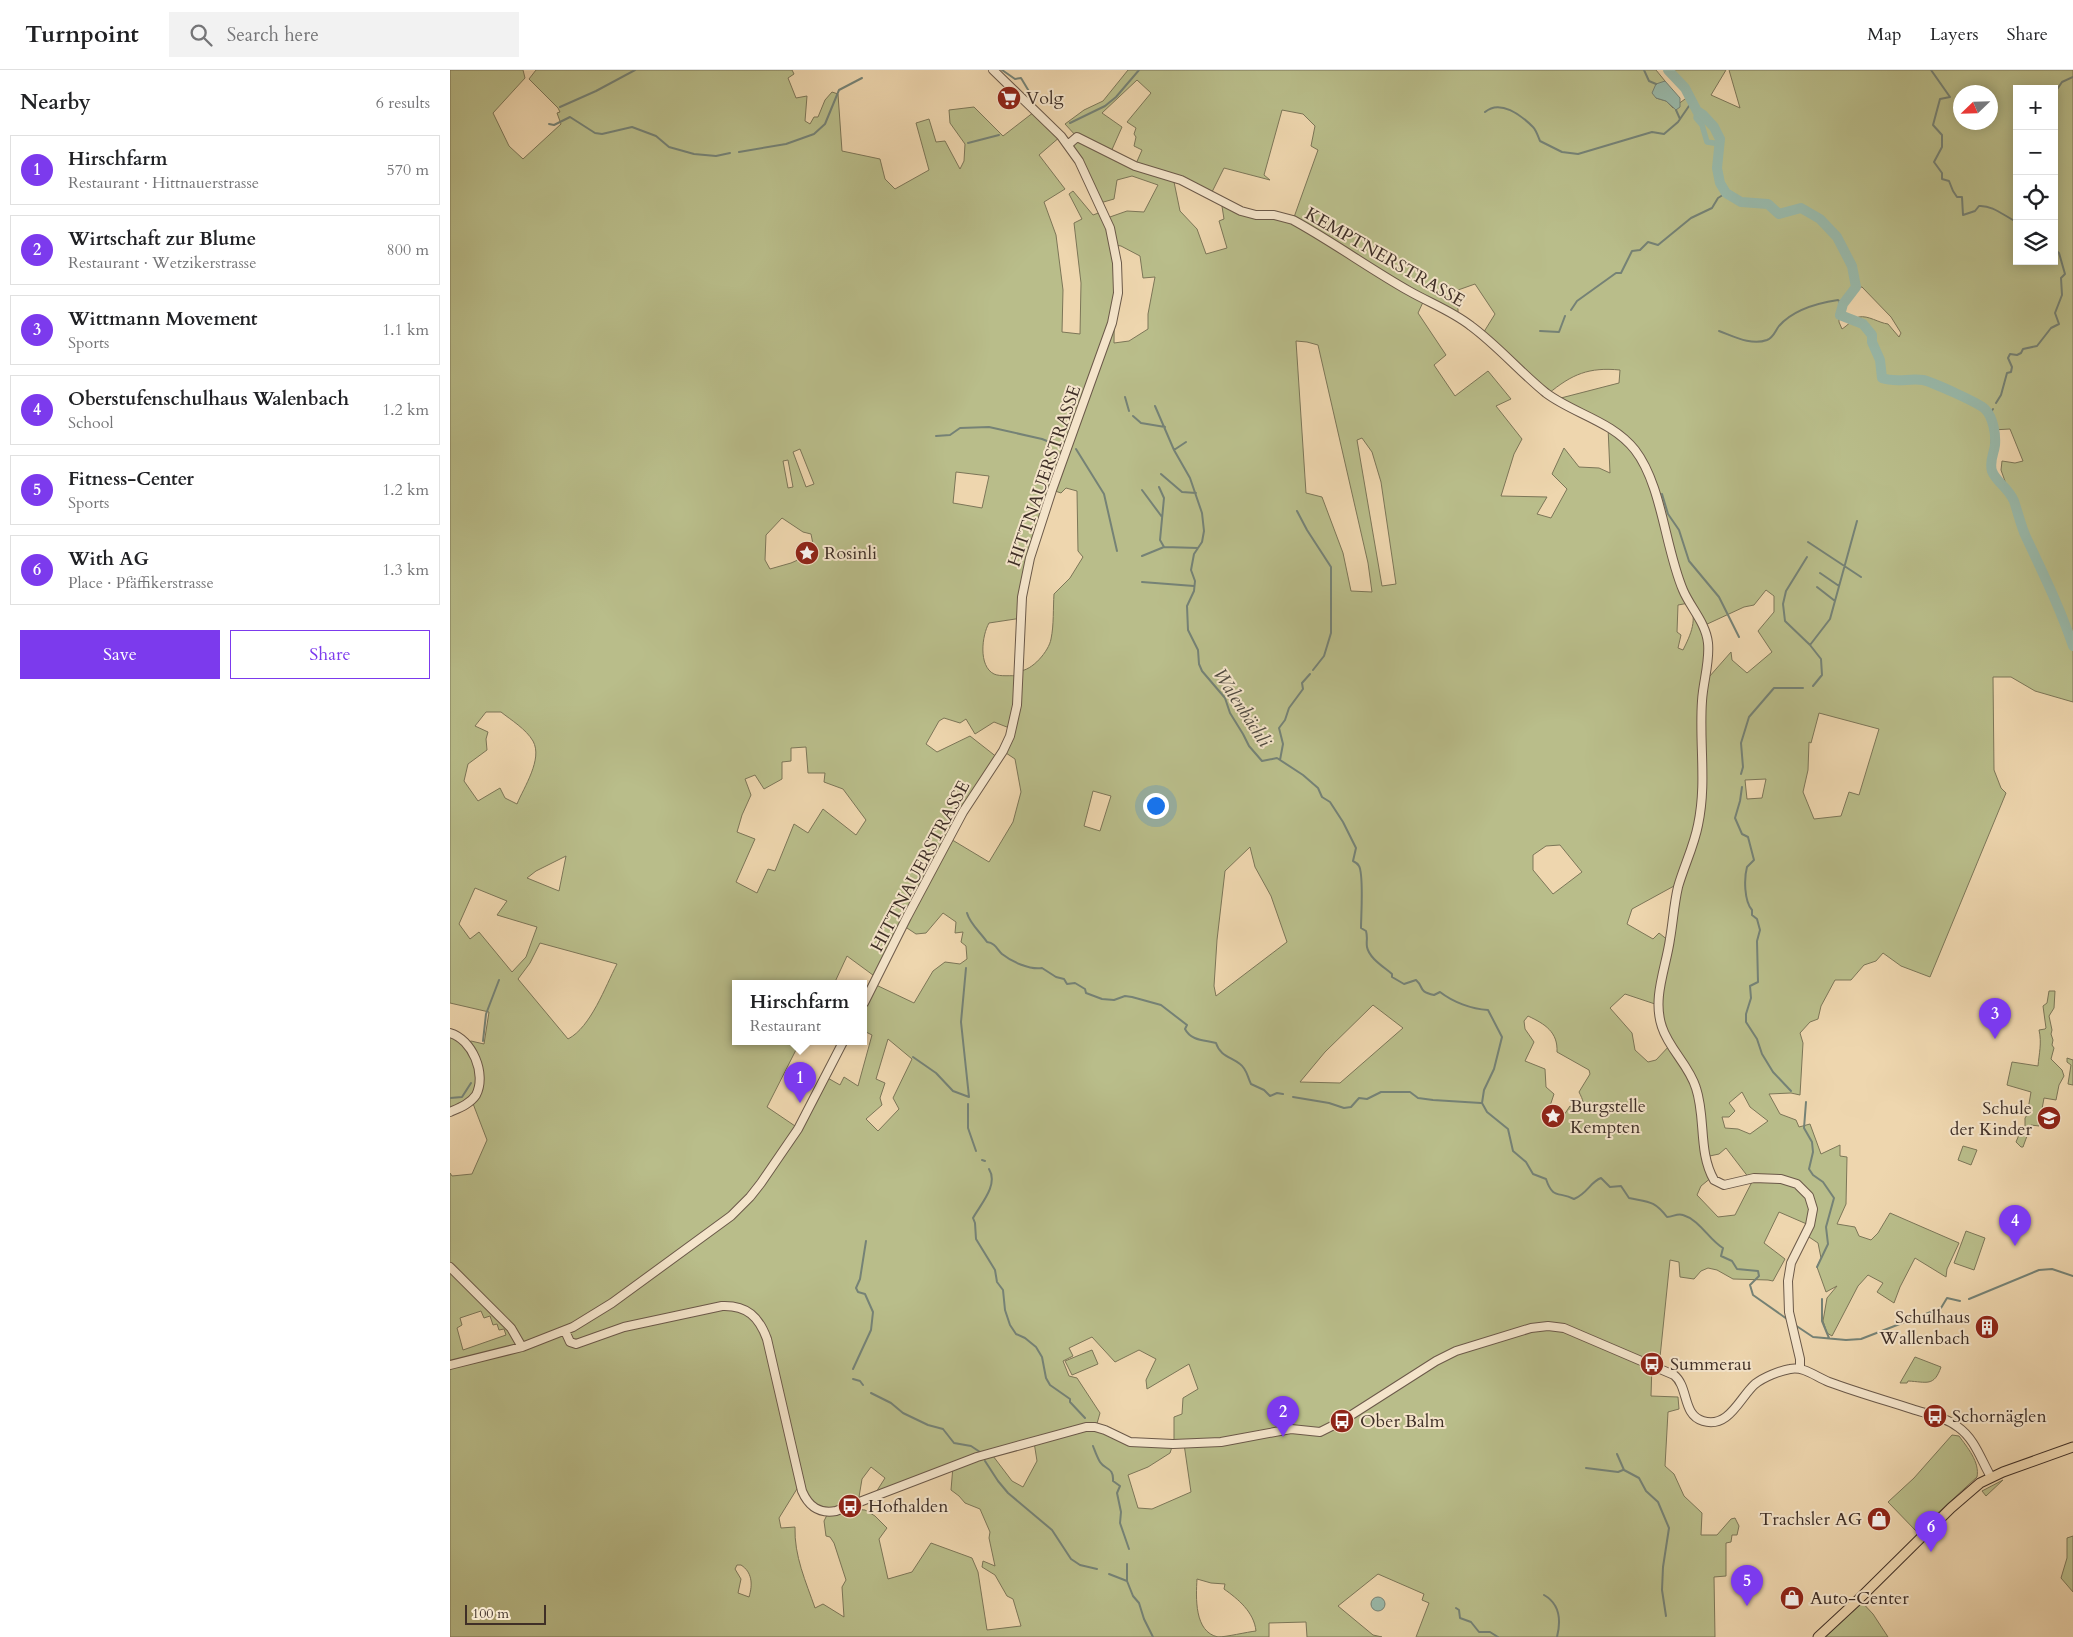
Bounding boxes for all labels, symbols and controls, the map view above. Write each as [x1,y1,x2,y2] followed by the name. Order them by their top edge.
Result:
[169,12,519,57] search box
[25,18,139,51] text: Turnpoint
[187,21,215,49] icon: search
[227,22,319,48] text: Search here
[1867,22,1902,47] text: Map
[1930,22,1979,47] text: Layers
[2007,22,2048,47] text: Share
[996,85,1022,111] supermarket icon: Volg
[1953,85,1998,130] north arrow
[2013,85,2058,265] map controls
[2013,85,2058,130] button: +
[1026,86,1065,111] place label: Volg
[20,88,91,117] text: Nearby
[376,92,430,114] text: 6 results
[2013,130,2058,175] button: −
[68,146,167,172] text: Hirschfarm
[33,159,41,181] text: 1
[387,159,429,181] text: 570 m
[68,172,259,194] text: Restaurant · Hittnauerstrasse
[2013,175,2058,220] button: locate
[1300,201,1469,313] street label: KEMPTNERSTRASSE
[2013,220,2058,265] button: layers
[68,226,256,252] text: Wirtschaft zur Blume
[33,239,41,261] text: 2
[387,239,429,261] text: 800 m
[68,252,256,274] text: Restaurant · Wetzikerstrasse
[68,306,258,332] text: Wittmann Movement
[33,319,41,341] text: 3
[382,319,429,341] text: 1.1 km
[68,332,109,354] text: Sports
[1002,382,1087,570] street label: HITTNAUERSTRASSE
[68,386,349,412] text: Oberstufenschulhaus Walenbach
[33,399,41,421] text: 4
[382,399,429,421] text: 1.2 km
[68,412,113,434] text: School
[68,466,194,492] text: Fitness-Center
[33,479,41,501] text: 5
[382,479,429,501] text: 1.2 km
[68,492,109,514] text: Sports
[794,540,820,566] place icon: Rosinli
[824,541,877,566] place label: Rosinli
[68,546,149,572] text: With AG
[33,559,41,581] text: 6
[382,559,429,581] text: 1.3 km
[68,572,214,594] text: Place · Pfäffikerstrasse
[20,630,220,679] button: Save
[230,630,430,679] button: Share
[1207,663,1278,753] water label: Walenbächli
[865,776,976,956] street label: HITTNAUERSTRASSE
[1143,793,1169,819] your location
[732,980,867,1045] popup
[750,989,849,1015] text: Hirschfarm
[1979,998,2011,1039] pin: 3
[750,1015,821,1037] text: Restaurant
[784,1062,816,1103] pin: 1
[1570,1094,1646,1140] place label: Burgstelle Kempten
[1950,1096,2032,1142] place label: Schule der Kinder
[1540,1103,1566,1129] place icon: Burgstelle Kempten
[2036,1105,2062,1131] school or university icon: Schule der Kinder
[1999,1205,2031,1246] pin: 4
[1878,1305,1970,1351] place label: Schulhaus Wallenbach
[1974,1314,2000,1340] building icon: Schulhaus Wallenbach
[1639,1351,1665,1377] bus stop icon: Summerau
[1670,1352,1752,1377] place label: Summerau
[1267,1396,1299,1437] pin: 2
[1922,1403,1948,1429] bus stop icon: Schornäglen
[1952,1404,2047,1429] place label: Schornäglen
[1329,1408,1355,1434] bus stop icon: Ober Balm
[1360,1409,1445,1434] place label: Ober Balm
[837,1493,863,1519] bus stop icon: Hofhalden
[868,1494,949,1519] place label: Hofhalden
[1866,1506,1892,1532] shop icon: Trachsler AG
[1759,1507,1862,1532] place label: Trachsler AG
[1915,1511,1947,1552] pin: 6
[1731,1565,1763,1606] pin: 5
[1779,1585,1805,1611] shop icon: Auto-Center
[1810,1586,1909,1611] place label: Auto-Center
[465,1602,546,1625] scale bar
[472,1604,509,1623] text: 100 m

